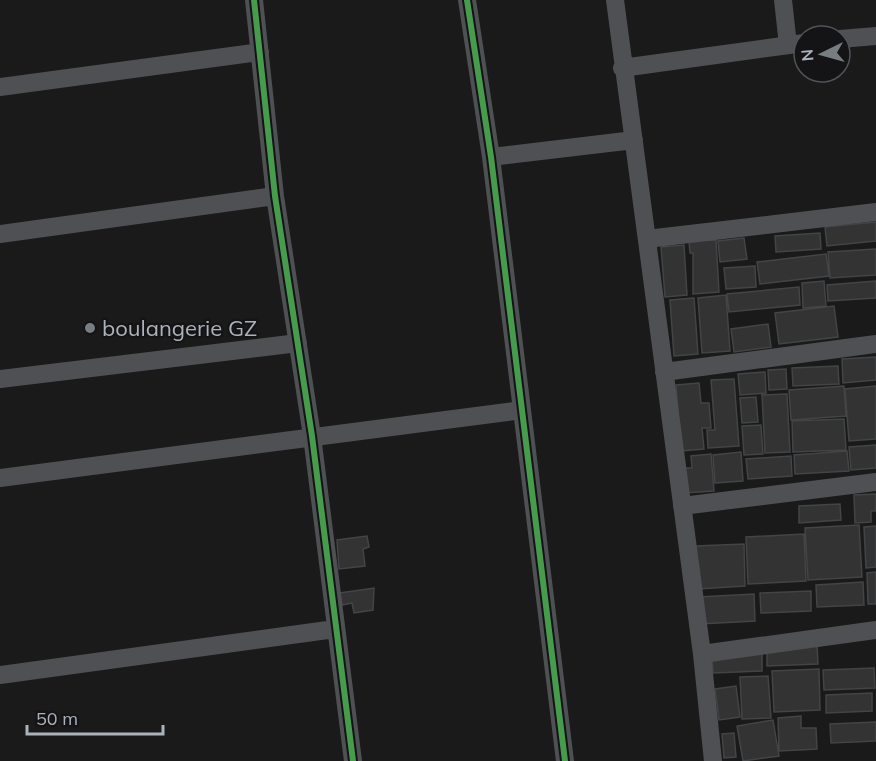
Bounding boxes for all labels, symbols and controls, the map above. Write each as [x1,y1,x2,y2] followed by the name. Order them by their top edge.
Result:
[792,24,852,84] north arrow
[797,48,818,62] text: N
[102,314,257,342] place label: boulangerie GZ
[83,321,97,335] marker: boulangerie GZ
[27,698,164,736] scale bar
[36,707,78,730] text: 50 m

